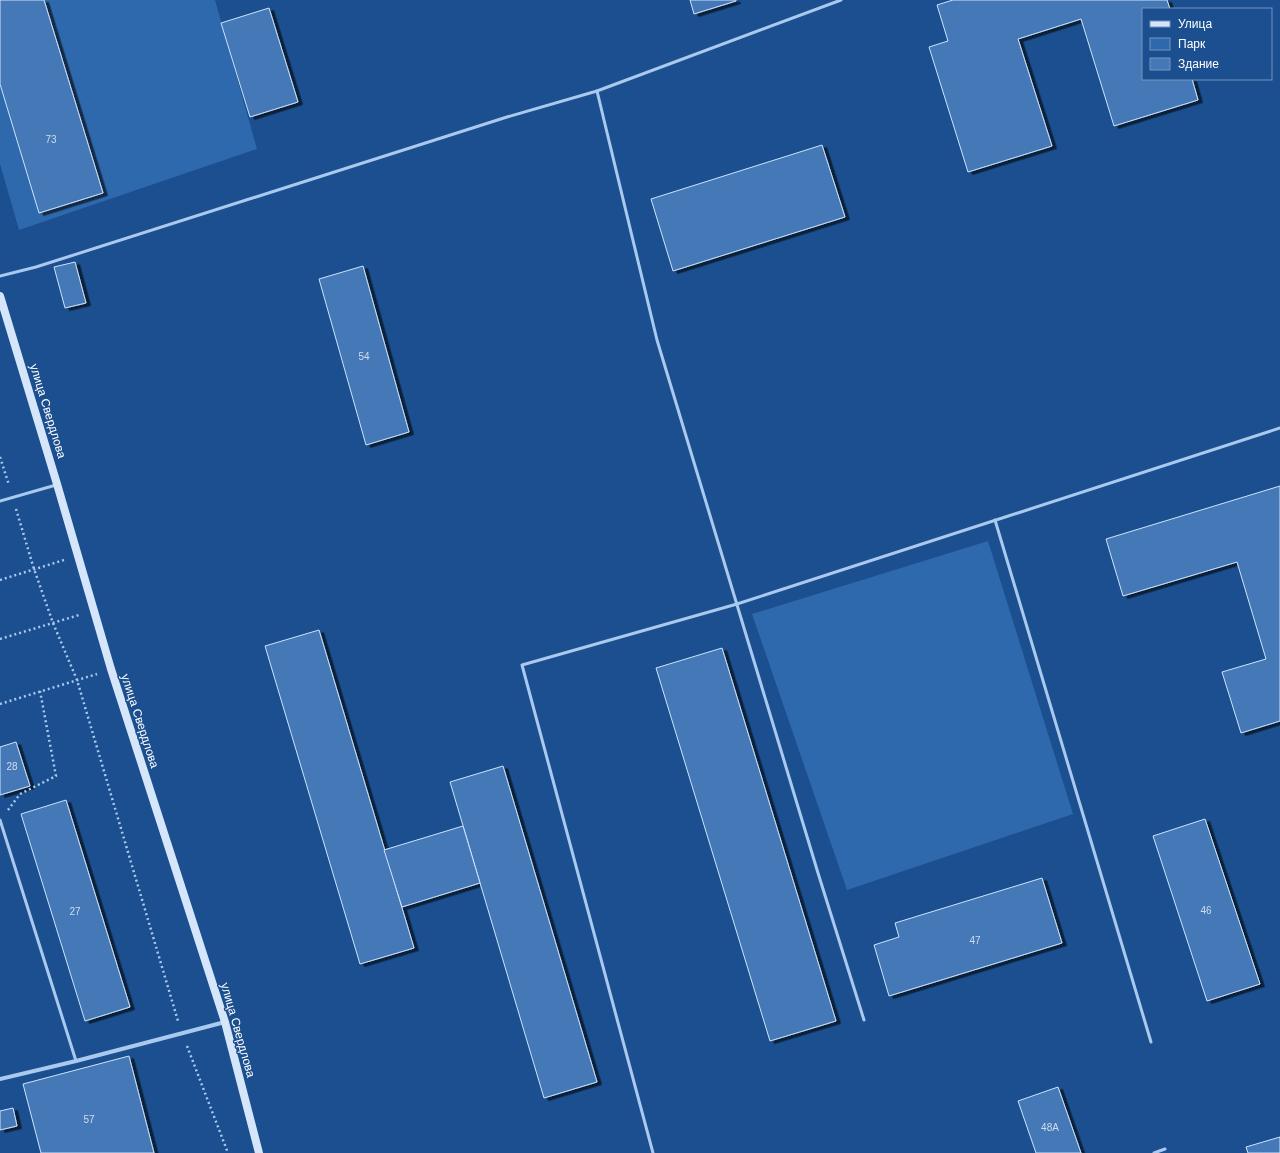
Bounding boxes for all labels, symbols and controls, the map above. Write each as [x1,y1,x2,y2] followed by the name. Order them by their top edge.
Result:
[1142,8,1272,80] legend
[1178,17,1212,31] text: Улица
[1178,37,1206,51] text: Парк
[1178,57,1219,71] text: Здание
[45,134,57,145] house number: 73
[358,351,370,362] house number: 54
[27,362,69,460] street label: улица Свердлова
[118,672,162,770] street label: улица Свердлова
[6,761,18,772] house number: 28
[1200,905,1212,916] house number: 46
[69,906,81,917] house number: 27
[969,935,981,946] house number: 47
[218,981,258,1079] street label: улица Свердлова
[83,1114,95,1125] house number: 57
[1041,1122,1059,1133] house number: 48А

